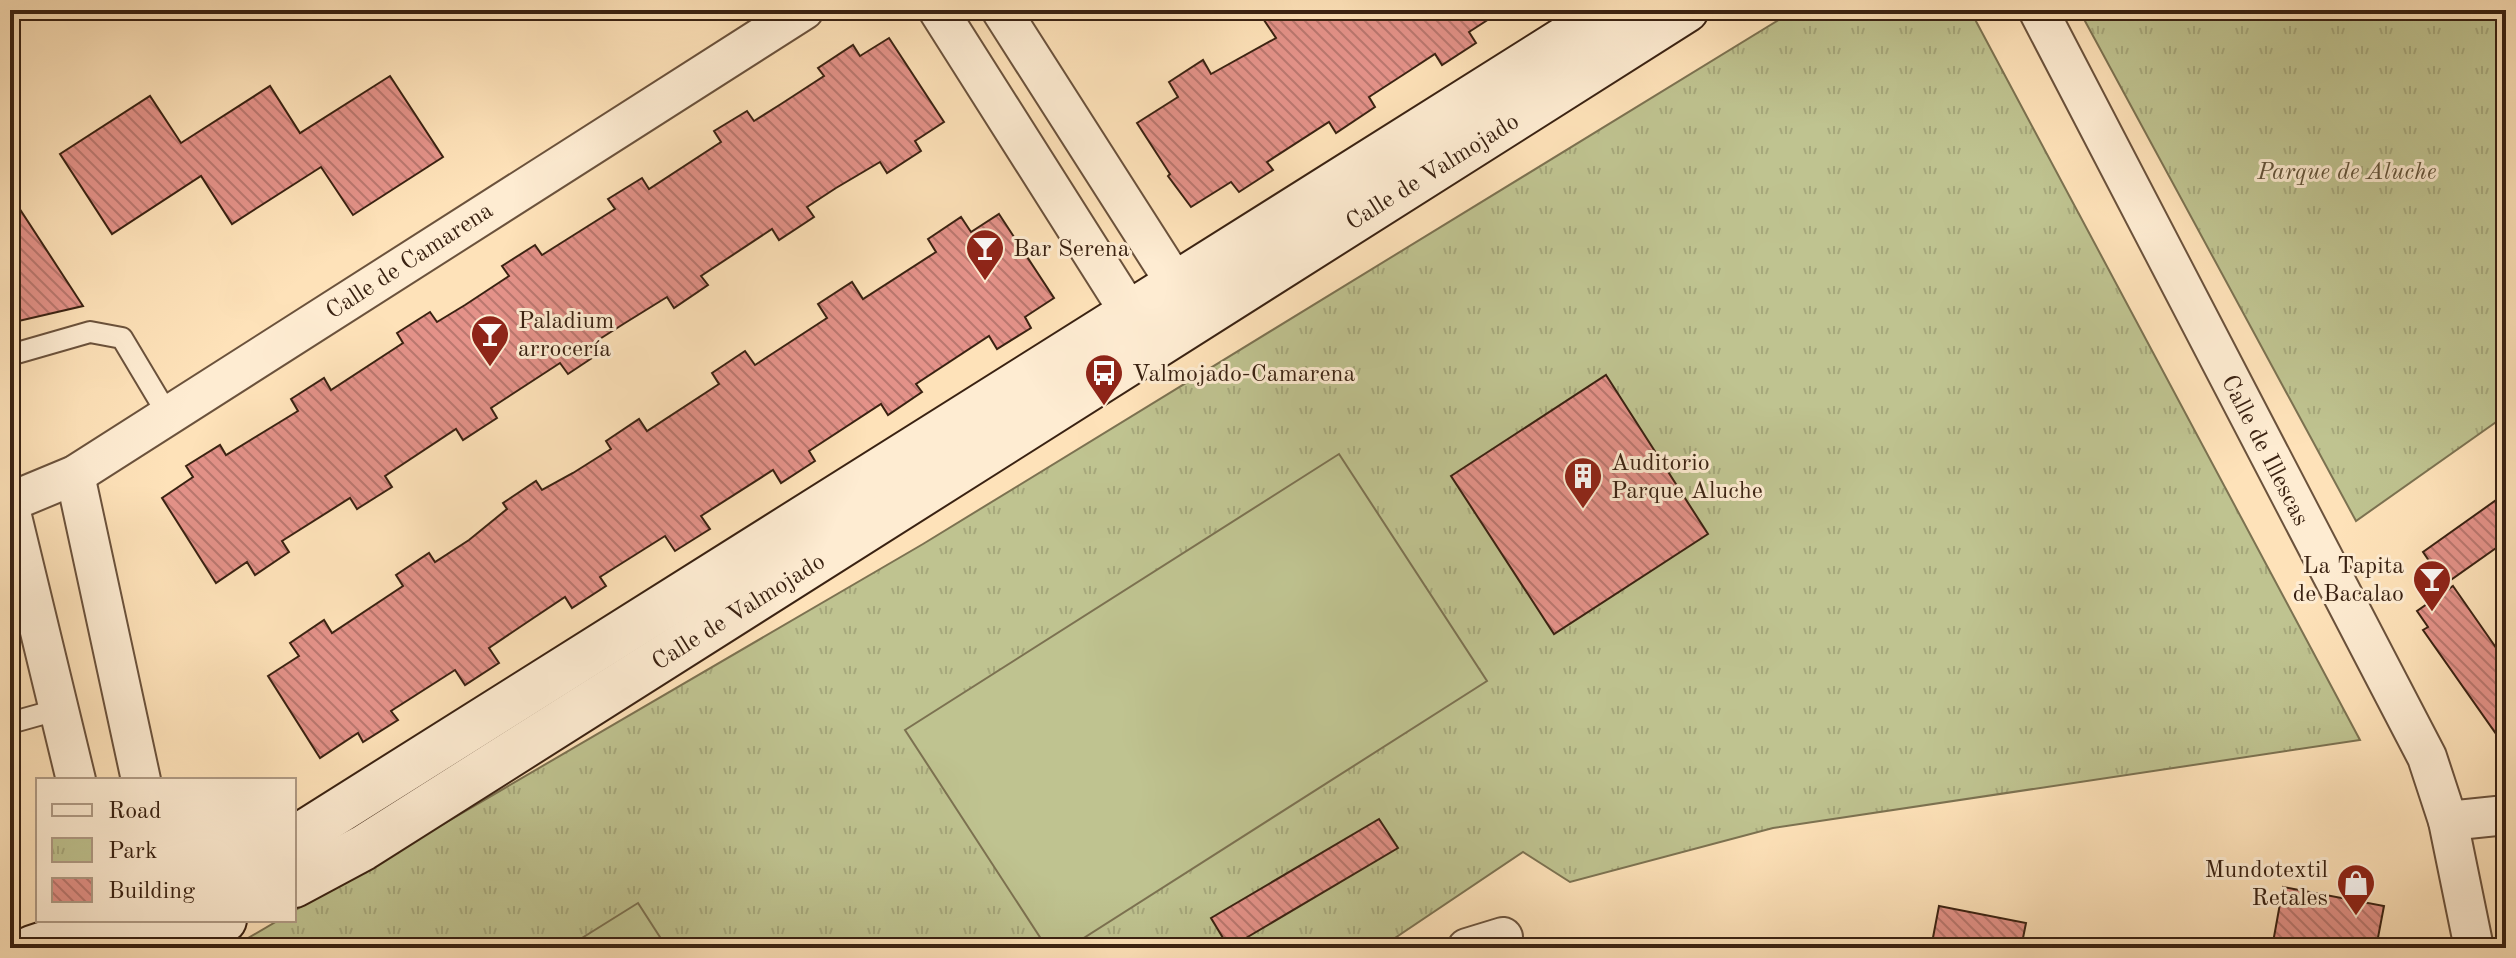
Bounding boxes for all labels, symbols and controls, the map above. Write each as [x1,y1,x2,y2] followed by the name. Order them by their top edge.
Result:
[1342,110,1524,236] street label: Calle de Valmojado
[2256,161,2437,185] park label: Parque de Aluche
[322,199,498,324] street label: Calle de Camarena
[964,227,1006,282] bar icon: Bar Serena
[1013,238,1130,262] place label: Bar Serena
[518,310,614,362] place label: Paladium arrocería
[469,313,511,368] bar icon: Paladium arrocería
[1083,352,1125,407] bus stop icon: Valmojado-Camarena
[1132,363,1355,387] place label: Valmojado-Camarena
[2216,372,2312,530] street label: Calle de Illescas
[1611,452,1763,504] place label: Auditorio Parque Aluche
[1562,455,1604,510] building icon: Auditorio Parque Aluche
[648,550,830,676] street label: Calle de Valmojado
[2293,555,2404,607] place label: La Tapita de Bacalao
[2411,558,2453,613] bar icon: La Tapita de Bacalao
[36,778,296,922] legend
[108,800,161,824] text: Road
[108,840,157,864] text: Park
[2204,859,2328,911] place label: Mundotextil Retales
[2335,862,2377,917] shop icon: Mundotextil Retales
[108,880,195,904] text: Building

